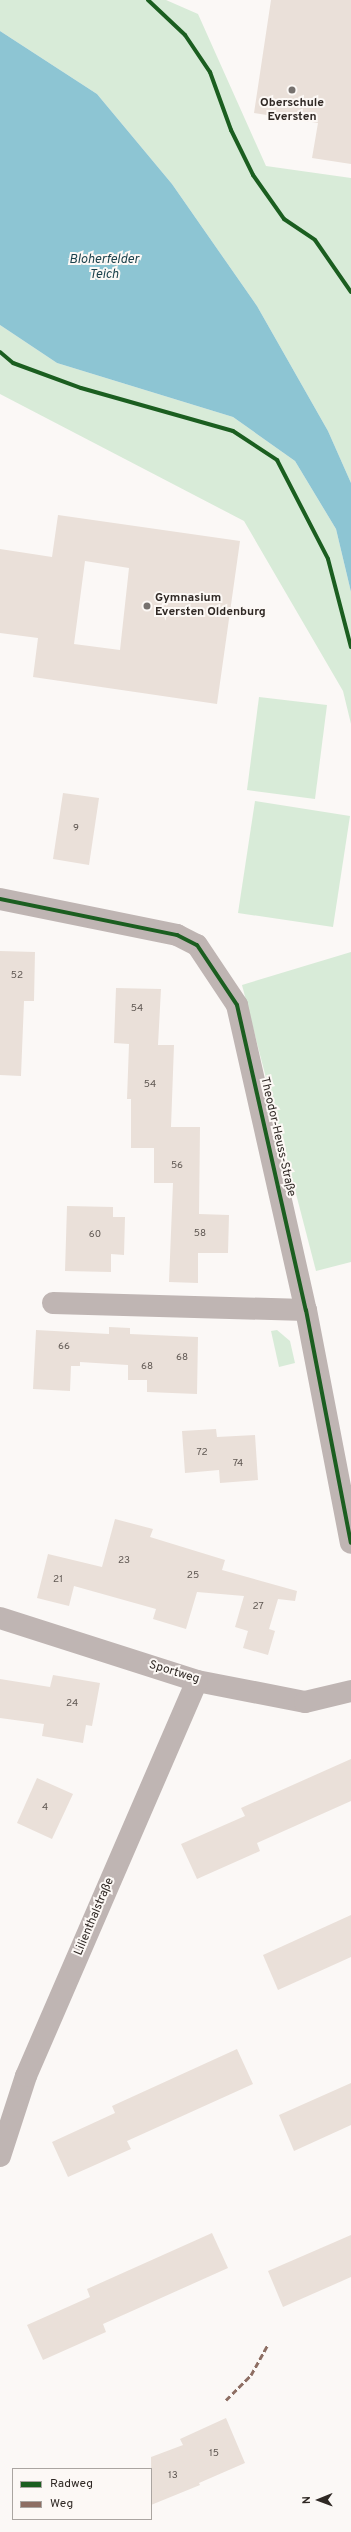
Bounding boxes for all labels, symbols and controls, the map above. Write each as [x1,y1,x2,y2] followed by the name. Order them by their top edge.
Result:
[287,85,297,95] marker: Oberschule Eversten
[260,97,324,125] place label: Oberschule Eversten
[69,253,139,284] water label: Bloherfelder Teich
[155,592,266,620] place label: Gymnasium Eversten Oldenburg
[142,601,152,611] marker: Gymnasium Eversten Oldenburg
[73,823,79,835] house number: 9
[11,970,23,982] house number: 52
[131,1003,143,1015] house number: 54
[256,1076,298,1198] street label: Theodor-Heuss-Straße
[144,1079,156,1091] house number: 54
[171,1160,183,1172] house number: 56
[194,1228,206,1240] house number: 58
[89,1229,101,1241] house number: 60
[58,1341,70,1353] house number: 66
[176,1352,188,1364] house number: 68
[141,1361,153,1373] house number: 68
[196,1447,208,1459] house number: 72
[233,1458,243,1470] house number: 74
[118,1555,130,1567] house number: 23
[187,1570,199,1582] house number: 25
[53,1574,63,1586] house number: 21
[252,1601,264,1613] house number: 27
[147,1659,201,1687] street label: Sportweg
[66,1698,78,1710] house number: 24
[42,1802,48,1814] house number: 4
[72,1876,118,1958] street label: Lilienthalstraße
[209,2448,219,2460] house number: 15
[12,2468,152,2520] legend
[168,2470,178,2482] house number: 13
[50,2476,93,2492] text: Radweg
[299,2480,339,2520] north arrow
[50,2496,73,2512] text: Weg
[300,2496,314,2504] text: N

